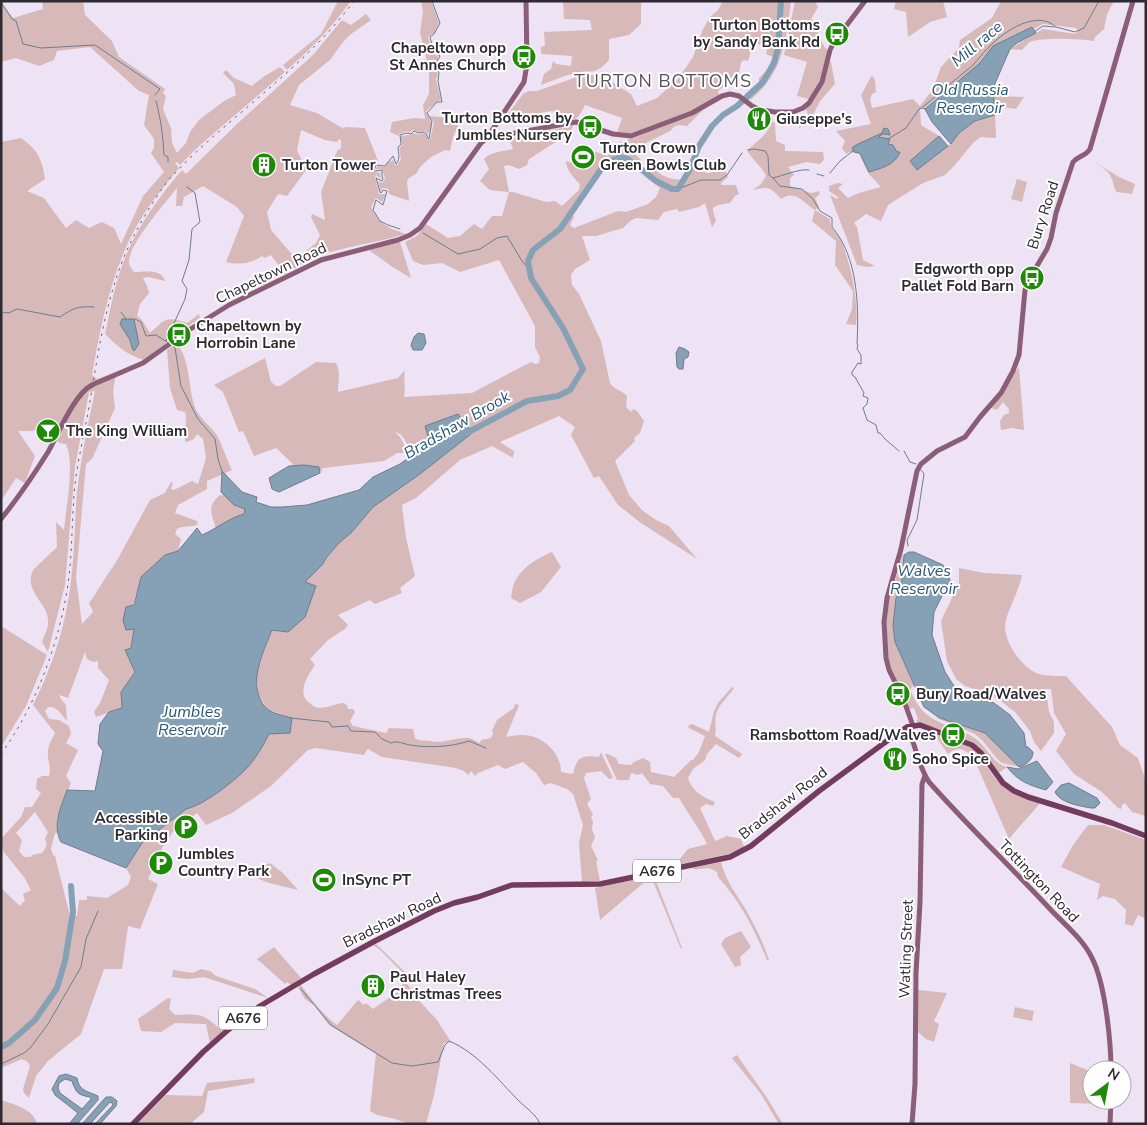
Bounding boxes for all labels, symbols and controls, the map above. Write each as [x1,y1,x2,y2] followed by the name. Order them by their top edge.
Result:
[693,15,820,52] place label: Turton Bottoms by Sandy Bank Rd
[947,16,1008,72] water label: Mill race
[824,21,850,47] bus stop icon: Turton Bottoms by Sandy Bank Rd
[389,38,506,75] place label: Chapeltown opp St Annes Church
[511,44,537,70] bus stop icon: Chapeltown opp St Annes Church
[574,69,752,93] district label: TURTON BOTTOMS
[931,79,1009,119] water label: Old Russia Reservoir
[746,106,772,132] restaurant icon: Giuseppe's
[442,108,572,145] place label: Turton Bottoms by Jumbles Nursery
[776,109,852,129] place label: Giuseppe's
[577,114,603,140] bus stop icon: Turton Bottoms by Jumbles Nursery
[600,138,726,175] place label: Turton Crown Green Bowls Club
[570,144,596,170] sports icon: Turton Crown Green Bowls Club
[251,152,277,178] building icon: Turton Tower
[282,155,376,175] place label: Turton Tower
[1023,178,1063,252] street label: Bury Road
[212,238,330,308] street label: Chapeltown Road
[901,259,1014,296] place label: Edgworth opp Pallet Fold Barn
[1019,265,1045,291] bus stop icon: Edgworth opp Pallet Fold Barn
[196,316,302,353] place label: Chapeltown by Horrobin Lane
[166,322,192,348] bus stop icon: Chapeltown by Horrobin Lane
[400,385,515,464] water label: Bradshaw Brook
[35,418,61,444] bar icon: The King William
[66,421,187,441] place label: The King William
[890,560,959,600] water label: Walves Reservoir
[885,681,911,707] bus stop icon: Bury Road/Walves
[916,684,1046,704] place label: Bury Road/Walves
[158,701,227,741] water label: Jumbles Reservoir
[940,722,966,748] bus stop icon: Ramsbottom Road/Walves
[750,725,936,745] place label: Ramsbottom Road/Walves
[882,746,908,772] restaurant icon: Soho Spice
[912,749,989,769] place label: Soho Spice
[735,762,831,844] street label: Bradshaw Road
[95,808,168,845] place label: Accessible Parking
[173,814,199,840] parking icon: Accessible Parking
[994,835,1084,927] street label: Tottington Road
[177,844,270,881] place label: Jumbles Country Park
[148,850,174,876] parking icon: Jumbles Country Park
[633,859,681,882] road number: A676
[311,867,337,893] sports icon: InSync PT
[342,870,412,890] place label: InSync PT
[339,888,445,952] street label: Bradshaw Road
[894,899,918,999] street label: Watling Street
[390,967,502,1004] place label: Paul Haley Christmas Trees
[360,973,386,999] building icon: Paul Haley Christmas Trees
[219,1006,267,1030] road number: A676
[1082,1060,1132,1110] north arrow
[1104,1064,1123,1085] text: N

